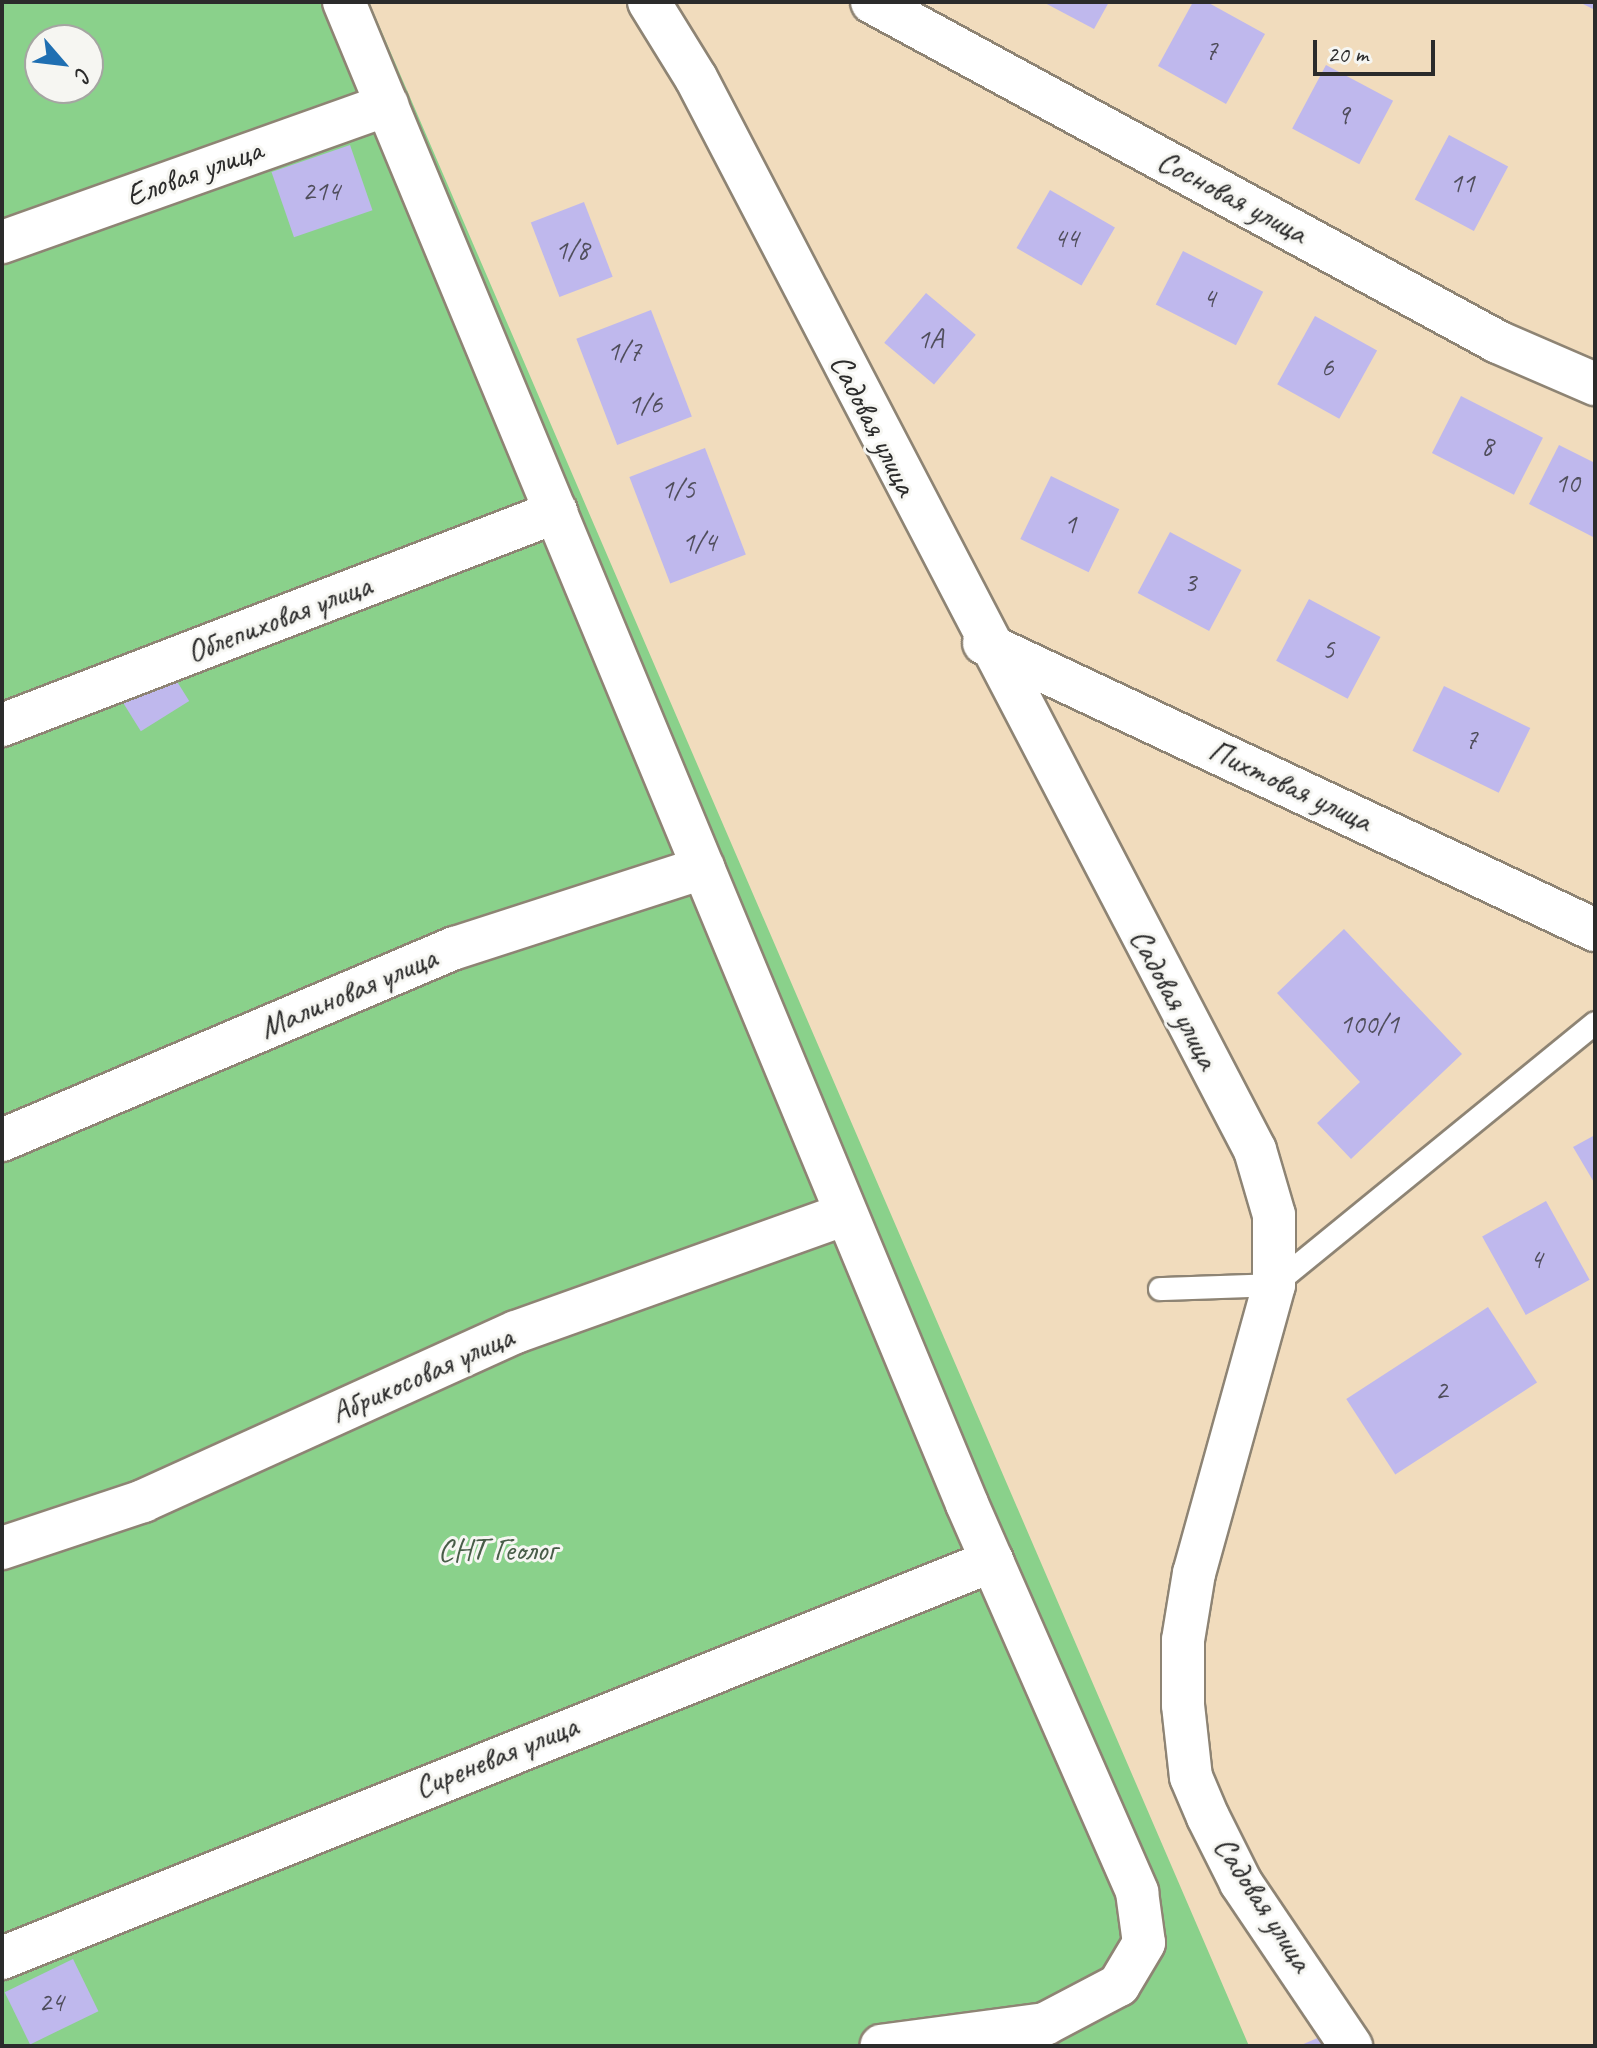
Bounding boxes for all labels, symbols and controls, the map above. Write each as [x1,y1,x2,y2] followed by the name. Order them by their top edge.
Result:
[24,24,104,104] north arrow
[1317,24,1439,74] scale bar
[1205,33,1217,67] house number: 7
[1327,39,1368,69] text: 20 m
[69,63,98,86] text: С
[1337,98,1349,132] house number: 9
[121,131,267,215] street label: Еловая улица
[1150,141,1314,253] street label: Сосновая улица
[1449,166,1475,200] house number: 11
[302,174,340,208] house number: 214
[1053,221,1079,255] house number: 44
[555,233,589,267] house number: 1/8
[1203,281,1215,315] house number: 4
[917,322,943,356] house number: 1А
[607,334,641,368] house number: 1/7
[821,347,925,503] street label: Садовая улица
[1321,350,1333,384] house number: 6
[628,387,662,421] house number: 1/6
[1481,429,1493,463] house number: 8
[1554,466,1580,500] house number: 10
[661,472,695,506] house number: 1/5
[1064,507,1076,541] house number: 1
[682,525,716,559] house number: 1/4
[1184,565,1196,599] house number: 3
[180,566,378,672] street label: Облепиховая улица
[1322,632,1334,666] house number: 5
[1465,722,1477,756] house number: 7
[1202,731,1378,841] street label: Пихтовая улица
[1121,921,1227,1077] street label: Садовая улица
[253,938,443,1048] street label: Малиновая улица
[1339,1007,1399,1041] house number: 100/1
[1530,1242,1542,1276] house number: 4
[324,1317,520,1433] street label: Абрикосовая улица
[1435,1373,1447,1407] house number: 2
[438,1531,556,1569] park label: СНТ Геолог
[408,1706,584,1808] street label: Сиреневая улица
[1205,1828,1321,1980] street label: Садовая улица
[38,1985,64,2019] house number: 24

